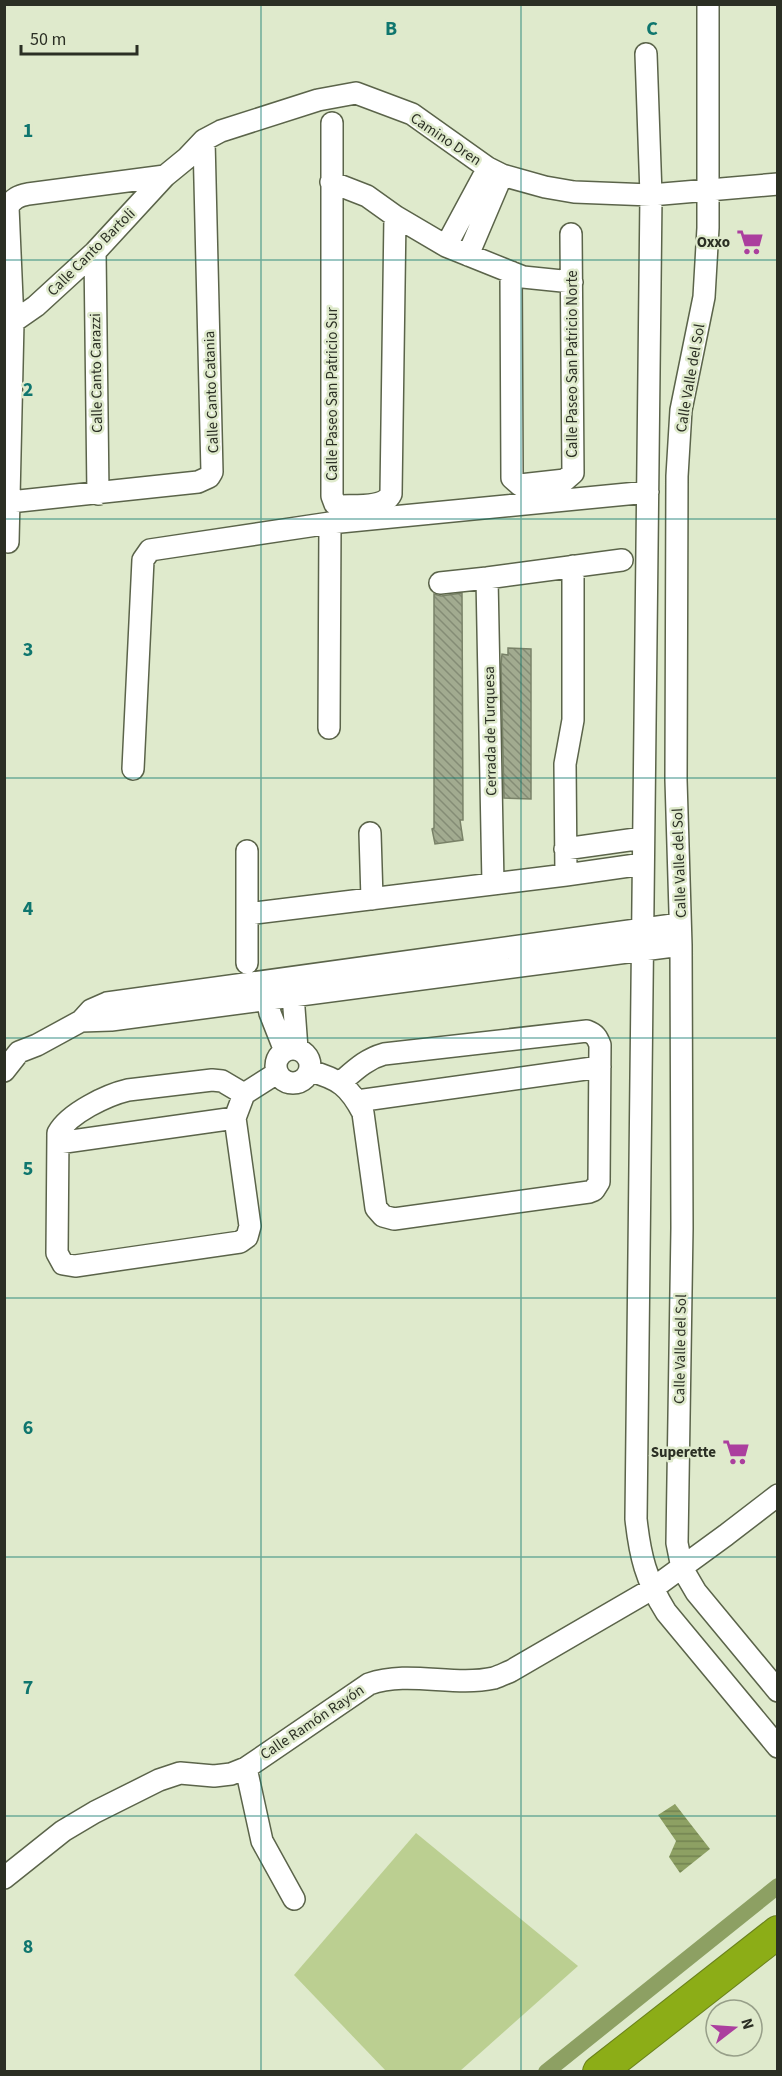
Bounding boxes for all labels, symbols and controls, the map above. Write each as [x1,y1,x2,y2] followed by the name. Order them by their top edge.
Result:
[385,15,397,43] text: B
[646,15,658,43] text: C
[21,18,136,56] scale bar
[30,27,66,52] text: 50 m
[406,108,485,171] street label: Camino Dren
[23,117,33,145] text: 1
[43,204,140,301] street label: Calle Canto Bartoli
[735,227,765,257] supermarket icon: Oxxo
[697,232,730,253] place label: Oxxo
[562,270,583,458] street label: Calle Paseo San Patricio Norte
[322,306,343,481] street label: Calle Paseo San Patricio Sur
[85,313,108,433] street label: Calle Canto Carazzi
[671,322,710,434] street label: Calle Valle del Sol
[199,331,224,453] street label: Calle Canto Catania
[23,376,33,404] text: 2
[23,636,33,664] text: 3
[479,666,502,796] street label: Cerrada de Turquesa
[667,808,692,918] street label: Calle Valle del Sol
[23,895,34,923] text: 4
[23,1155,33,1183] text: 5
[669,1294,692,1404] street label: Calle Valle del Sol
[23,1414,33,1442] text: 6
[721,1437,751,1467] supermarket icon: Superette
[651,1442,716,1463] place label: Superette
[23,1674,33,1702] text: 7
[256,1680,368,1765] street label: Calle Ramón Rayón
[23,1933,33,1961] text: 8
[704,1998,764,2058] north arrow
[735,2016,759,2032] text: N

